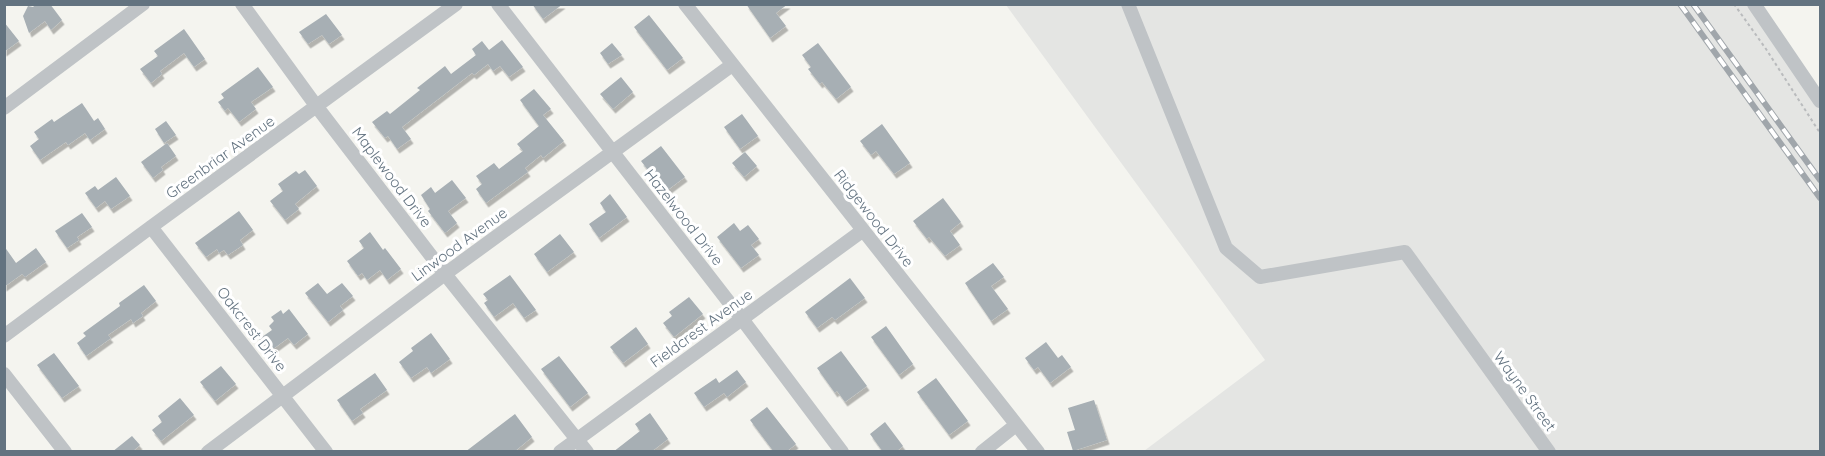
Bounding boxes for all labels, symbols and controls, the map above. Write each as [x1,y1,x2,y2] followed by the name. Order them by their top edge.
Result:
[162,111,278,203] street label: Greenbriar Avenue
[348,123,436,231] street label: Maplewood Drive
[640,165,728,269] street label: Hazelwood Drive
[830,165,918,271] street label: Ridgewood Drive
[407,203,511,285] street label: Linwood Avenue
[213,283,291,375] street label: Oakcrest Drive
[646,285,756,371] street label: Fieldcrest Avenue
[1490,347,1560,435] street label: Wayne Street

